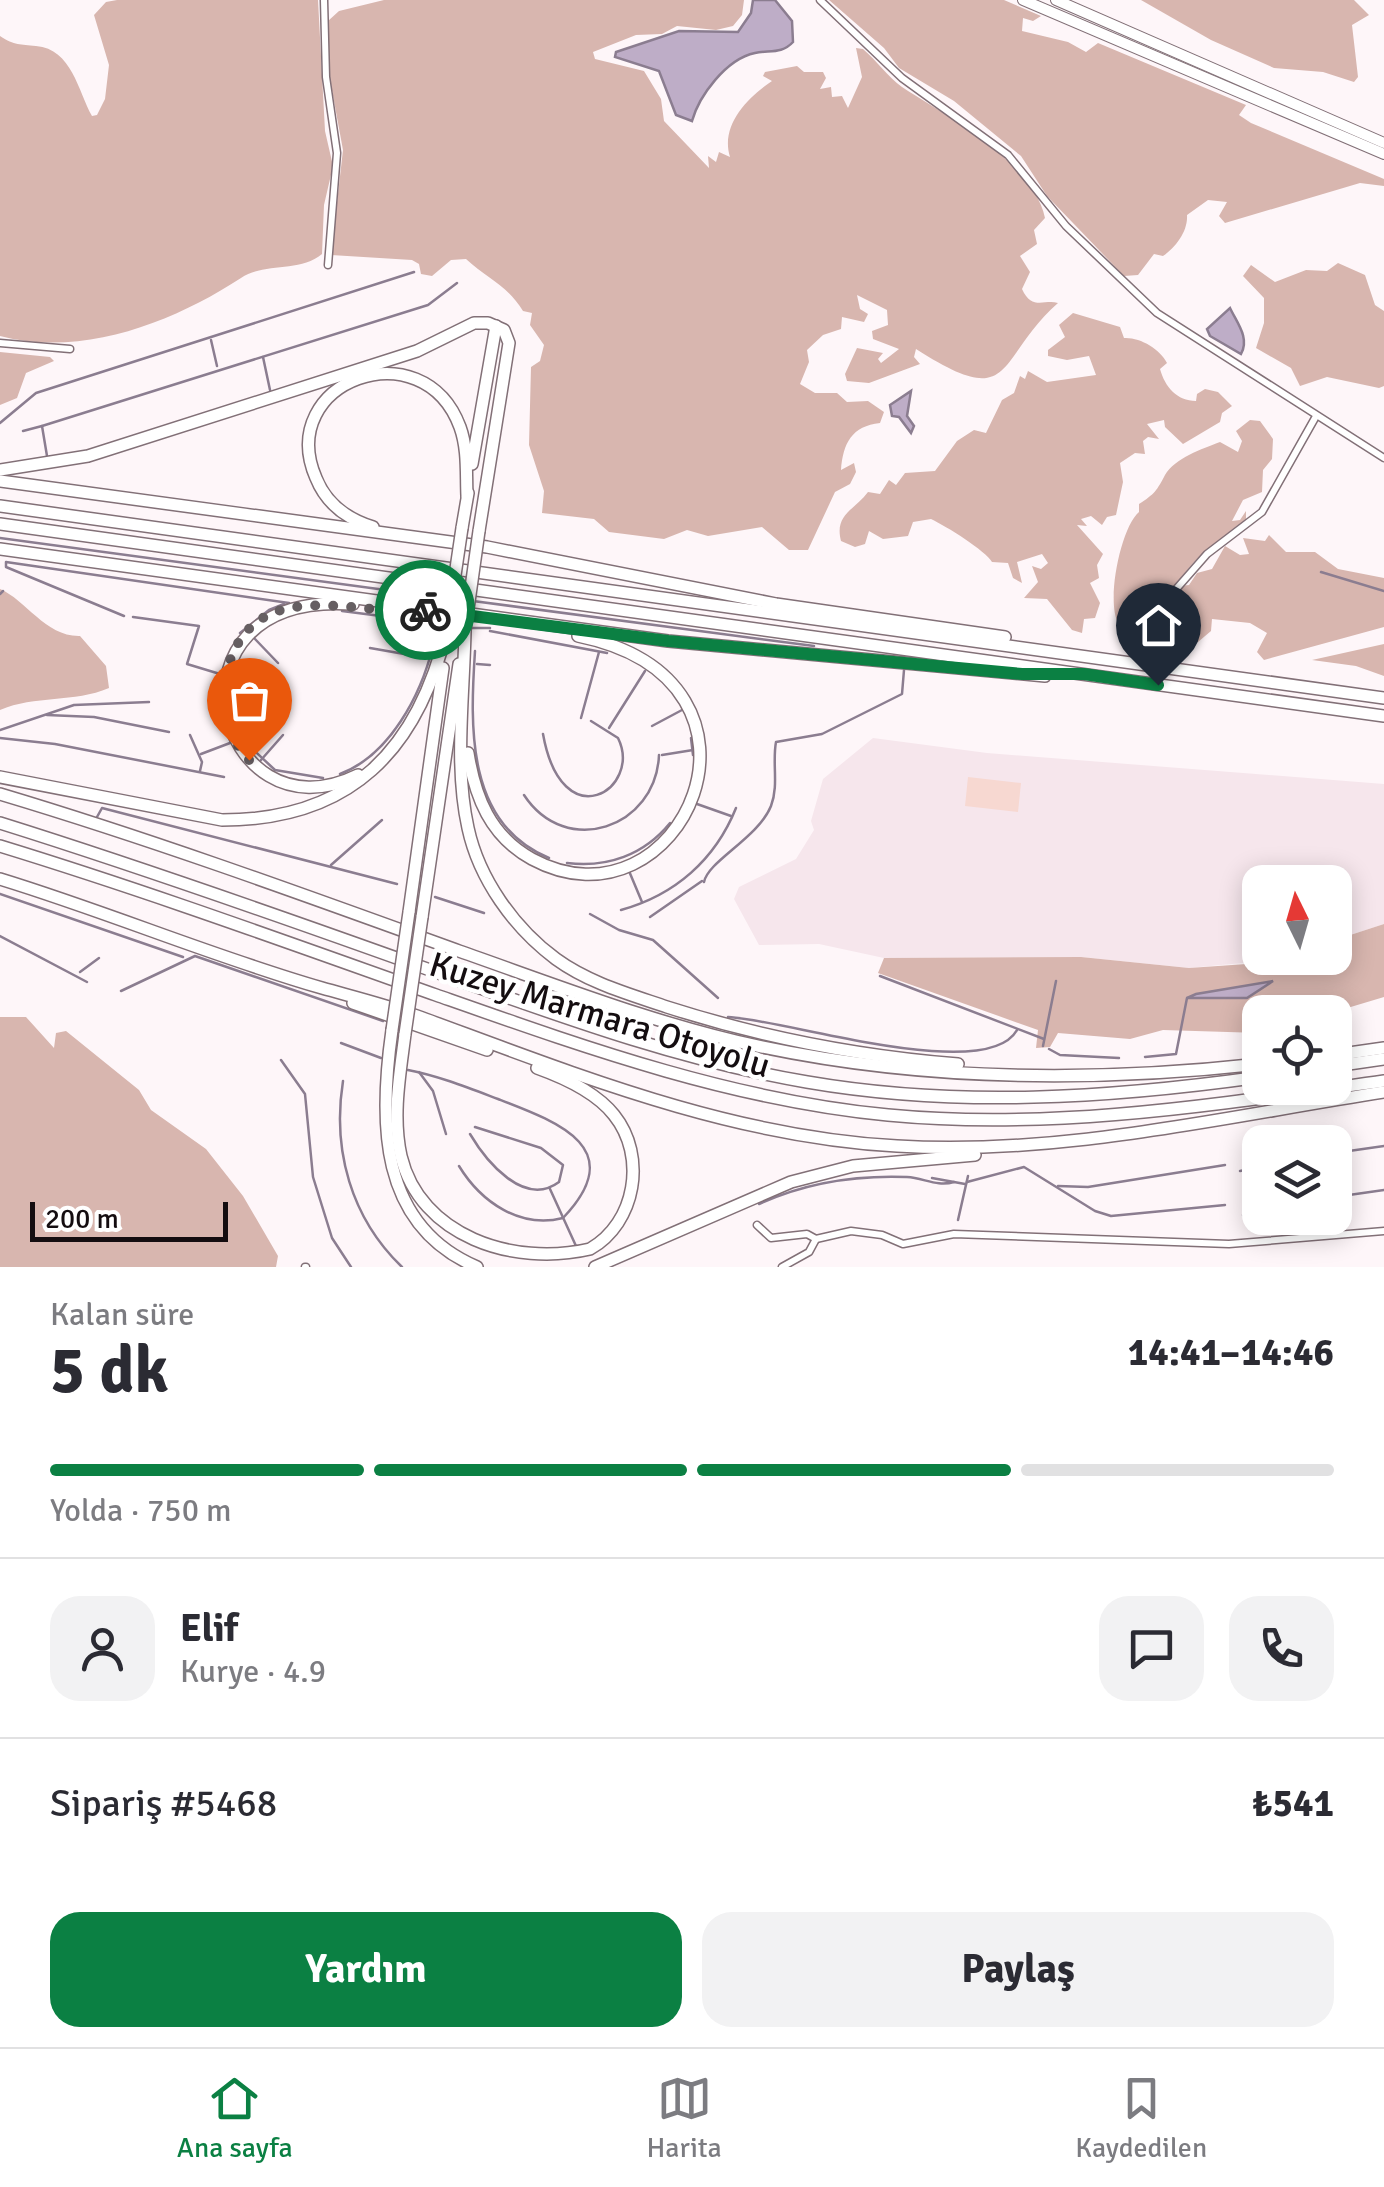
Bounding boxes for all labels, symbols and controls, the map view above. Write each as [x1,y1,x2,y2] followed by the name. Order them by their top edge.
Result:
[375,560,475,660] courier
[398,583,453,638] icon: bike
[1116,583,1201,686] pin
[1131,598,1186,653] icon: home
[207,658,292,761] pin
[222,673,277,728] icon: bag
[1242,865,1352,975] north arrow
[1242,865,1352,1235] map controls
[424,943,776,1087] street label: Kuzey Marmara Otoyolu
[1242,995,1352,1105] button: locate
[1242,1125,1352,1235] button: layers
[30,1197,228,1242] scale bar
[45,1202,119,1236] text: 200 m
[50,1295,194,1334] text: Kalan süre
[1128,1329,1334,1376] text: 14:41–14:46
[50,1331,168,1411] text: 5 dk
[50,1491,231,1530] text: Yolda · 750 m
[50,1596,155,1701] button: person
[1099,1596,1204,1701] button: chat
[1229,1596,1334,1701] button: phone
[180,1605,238,1652] text: Elif
[180,1652,326,1691] text: Kurye · 4.9
[50,1780,277,1827] text: Sipariş #5468
[1252,1780,1334,1827] text: ₺541
[50,1912,682,2027] button: Yardım
[702,1912,1334,2027] button: Paylaş
[177,2071,293,2165] tab: Ana sayfa
[646,2071,722,2165] tab: Harita
[1075,2071,1207,2165] tab: Kaydedilen

